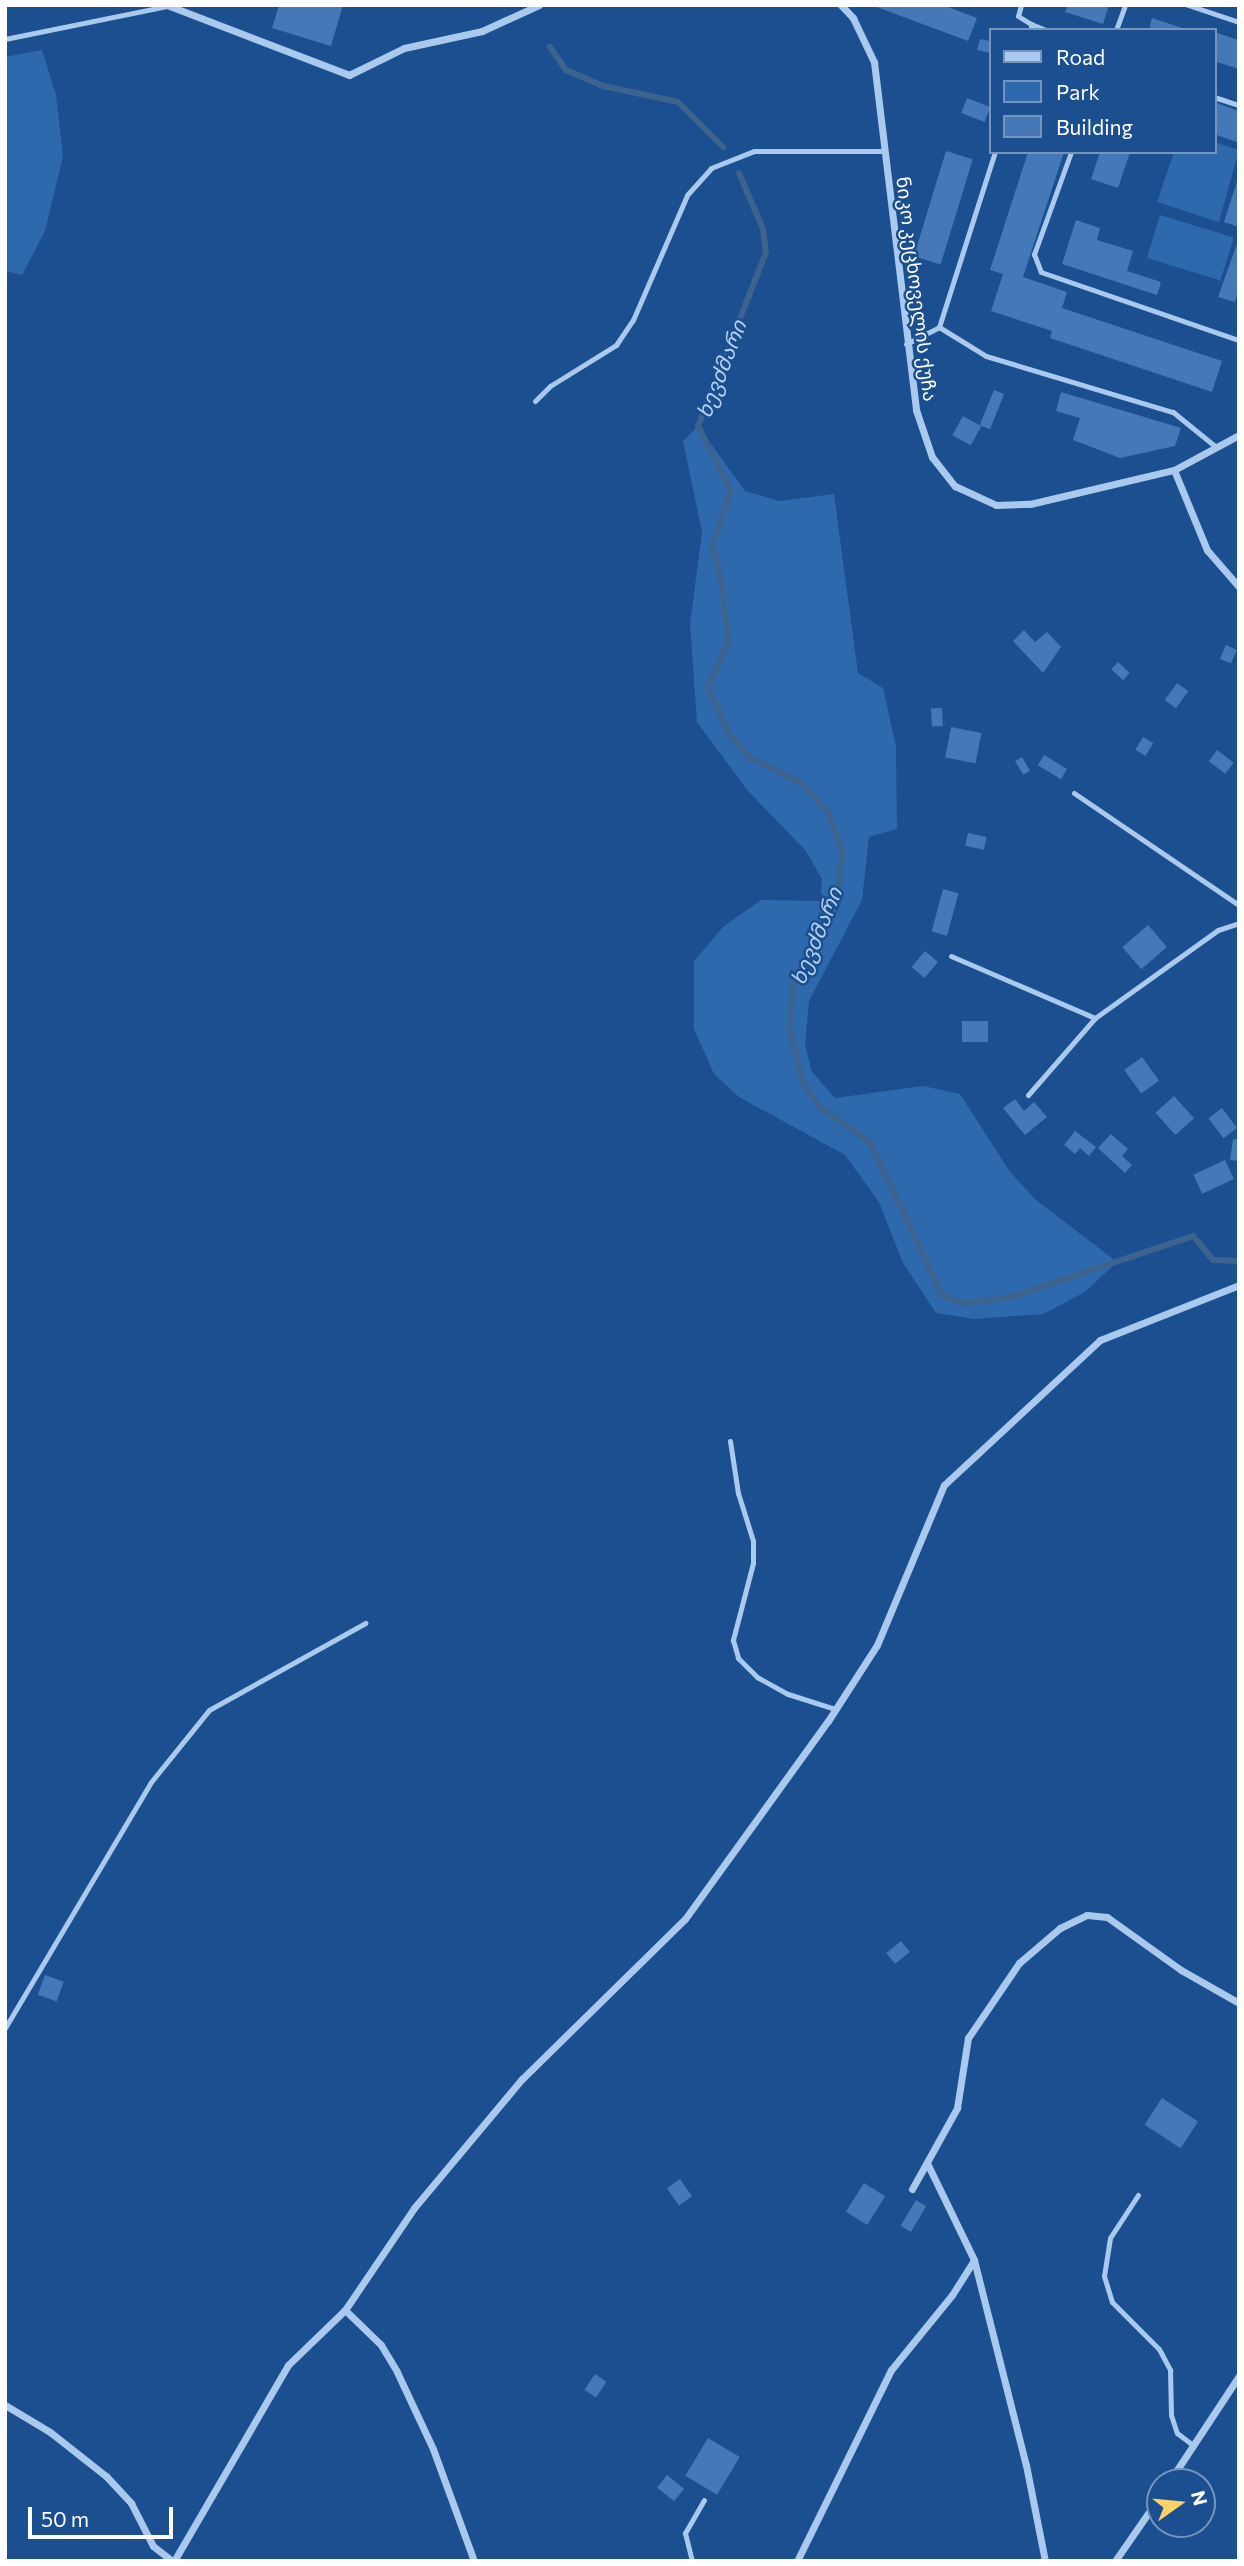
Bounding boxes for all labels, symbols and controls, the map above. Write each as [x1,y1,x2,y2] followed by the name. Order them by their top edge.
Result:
[988,28,1216,154] legend
[1056,44,1105,69] text: Road
[1056,79,1100,104] text: Park
[1056,114,1133,139] text: Building
[892,175,942,403] street label: ნიკო კეცხოველის ქუჩა
[691,317,751,421] water label: ხევძმარი
[785,884,847,988] water label: ხევძმარი
[1146,2468,1216,2538] north arrow
[1187,2488,1213,2508] text: N
[32,2492,177,2536] scale bar
[41,2506,89,2531] text: 50 m

